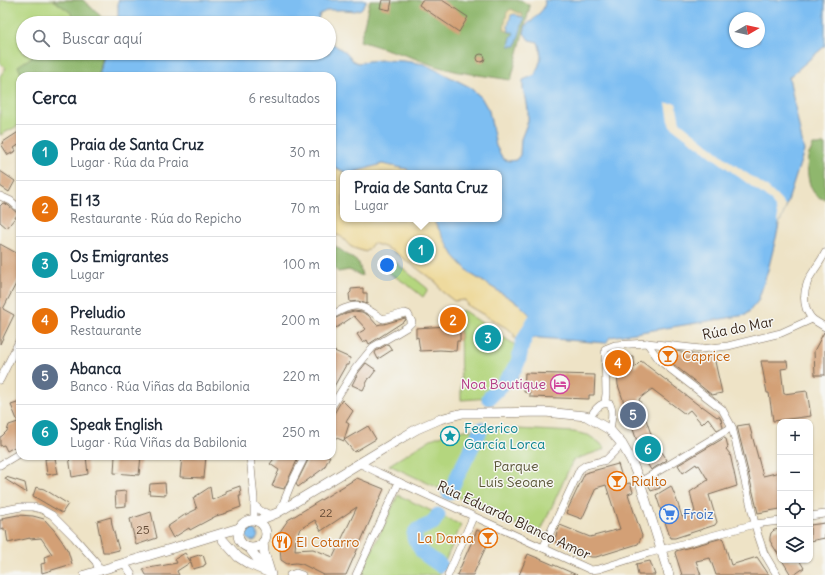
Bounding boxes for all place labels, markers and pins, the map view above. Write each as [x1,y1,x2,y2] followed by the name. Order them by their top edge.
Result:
[408,235,434,265] pin: 1
[440,305,466,335] pin: 2
[475,323,501,353] pin: 3
[657,345,679,367] bar icon: Caprice
[682,347,730,365] place label: Caprice
[605,348,631,378] pin: 4
[549,373,571,395] hotel icon: Noa Boutique
[461,375,546,393] place label: Noa Boutique
[620,400,646,430] pin: 5
[464,419,545,453] place label: Federico García Lorca
[439,425,461,447] place icon: Federico García Lorca
[635,434,661,464] pin: 6
[606,470,628,492] bar icon: Rialto
[631,472,667,490] place label: Rialto
[658,503,680,525] supermarket icon: Froiz
[683,505,714,523] place label: Froiz
[477,527,499,549] bar icon: La Dama
[417,529,474,547] place label: La Dama
[271,531,293,553] restaurant icon: El Cotarro
[296,533,360,551] place label: El Cotarro

